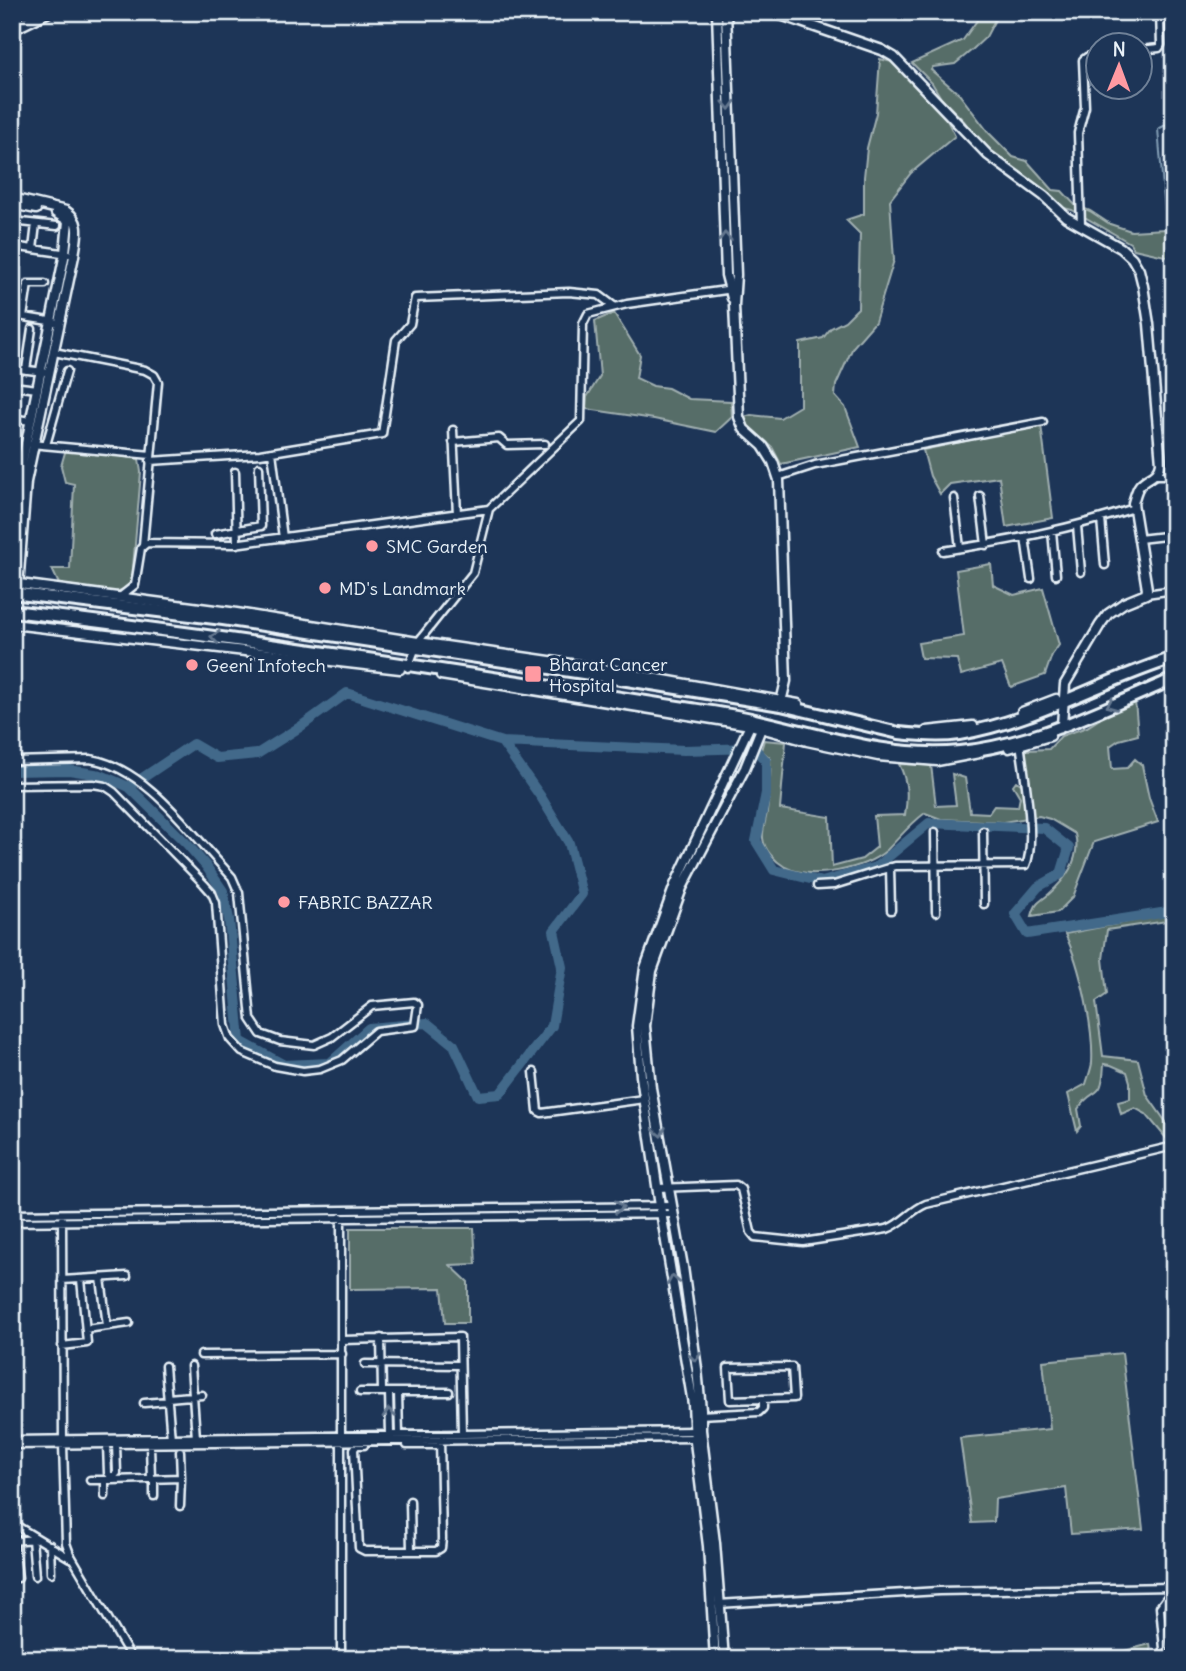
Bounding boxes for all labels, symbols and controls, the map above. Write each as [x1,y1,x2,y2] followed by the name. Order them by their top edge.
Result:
[1084,32,1154,102] north arrow
[1113,37,1126,61] text: N
[722,100,737,111] one-way arrow
[718,231,733,242] one-way arrow
[386,535,488,558] place label: SMC Garden
[364,538,380,554] marker: SMC Garden
[339,577,466,600] place label: MD's Landmark
[317,580,333,596] marker: MD's Landmark
[209,629,221,644] one-way arrow
[549,653,668,697] place label: Bharat Cancer Hospital
[206,654,326,677] place label: Geeni Infotech
[184,657,200,673] marker: Geeni Infotech
[523,664,543,684] marker: Bharat Cancer Hospital
[1105,697,1118,711] one-way arrow
[298,891,433,914] place label: FABRIC BAZZAR
[276,894,292,910] marker: FABRIC BAZZAR
[652,1126,667,1138] one-way arrow
[615,1199,625,1215] one-way arrow
[666,1275,681,1286] one-way arrow
[688,1351,703,1363] one-way arrow
[382,1408,397,1419] one-way arrow

